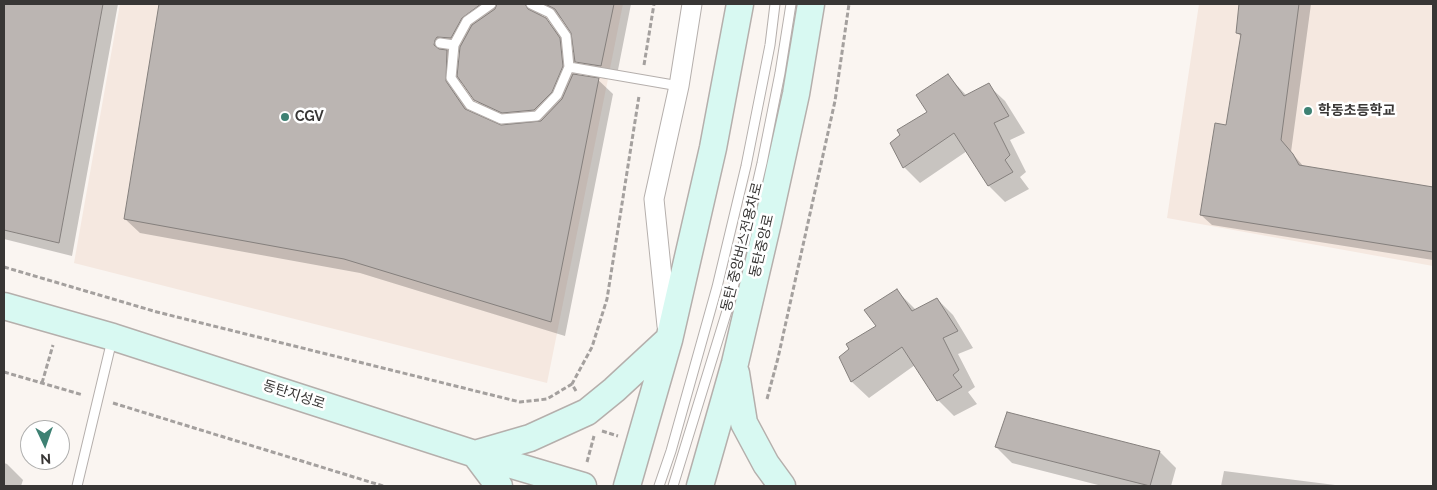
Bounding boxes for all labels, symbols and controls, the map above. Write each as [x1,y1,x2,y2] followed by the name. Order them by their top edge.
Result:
[1318,103,1395,119] place label: 학동초등학교
[1302,105,1314,117] marker: 학동초등학교
[295,109,324,125] place label: CGV
[279,111,291,123] marker: CGV
[718,181,766,313] street label: 동탄 중앙버스전용차로
[747,213,777,279] street label: 동탄중앙로
[261,377,327,413] street label: 동탄지성로
[20,420,70,470] north arrow
[40,451,51,467] text: N

